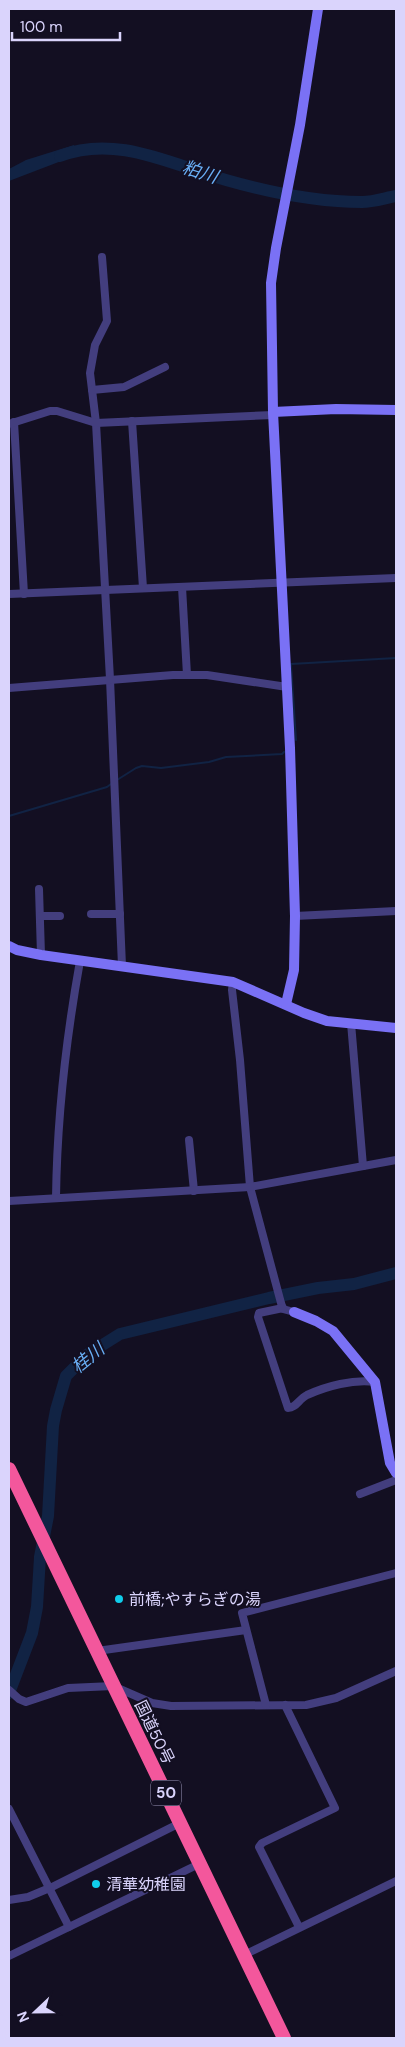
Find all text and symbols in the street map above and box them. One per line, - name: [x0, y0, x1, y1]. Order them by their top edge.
- scale bar: [12, 10, 120, 42]
- text: 100 m: [20, 17, 63, 37]
- water label: 粕川: [179, 155, 223, 190]
- water label: 桂川: [66, 1336, 111, 1379]
- place label: 前橋;やすらぎの湯: [129, 1589, 261, 1610]
- marker: 前橋;やすらぎの湯: [113, 1593, 125, 1605]
- street label: 国道50号: [130, 1697, 179, 1768]
- road number: 50: [151, 1780, 181, 1806]
- place label: 清華幼稚園: [106, 1874, 186, 1895]
- marker: 清華幼稚園: [90, 1878, 102, 1890]
- north arrow: [10, 1987, 60, 2037]
- text: N: [13, 2009, 33, 2025]

